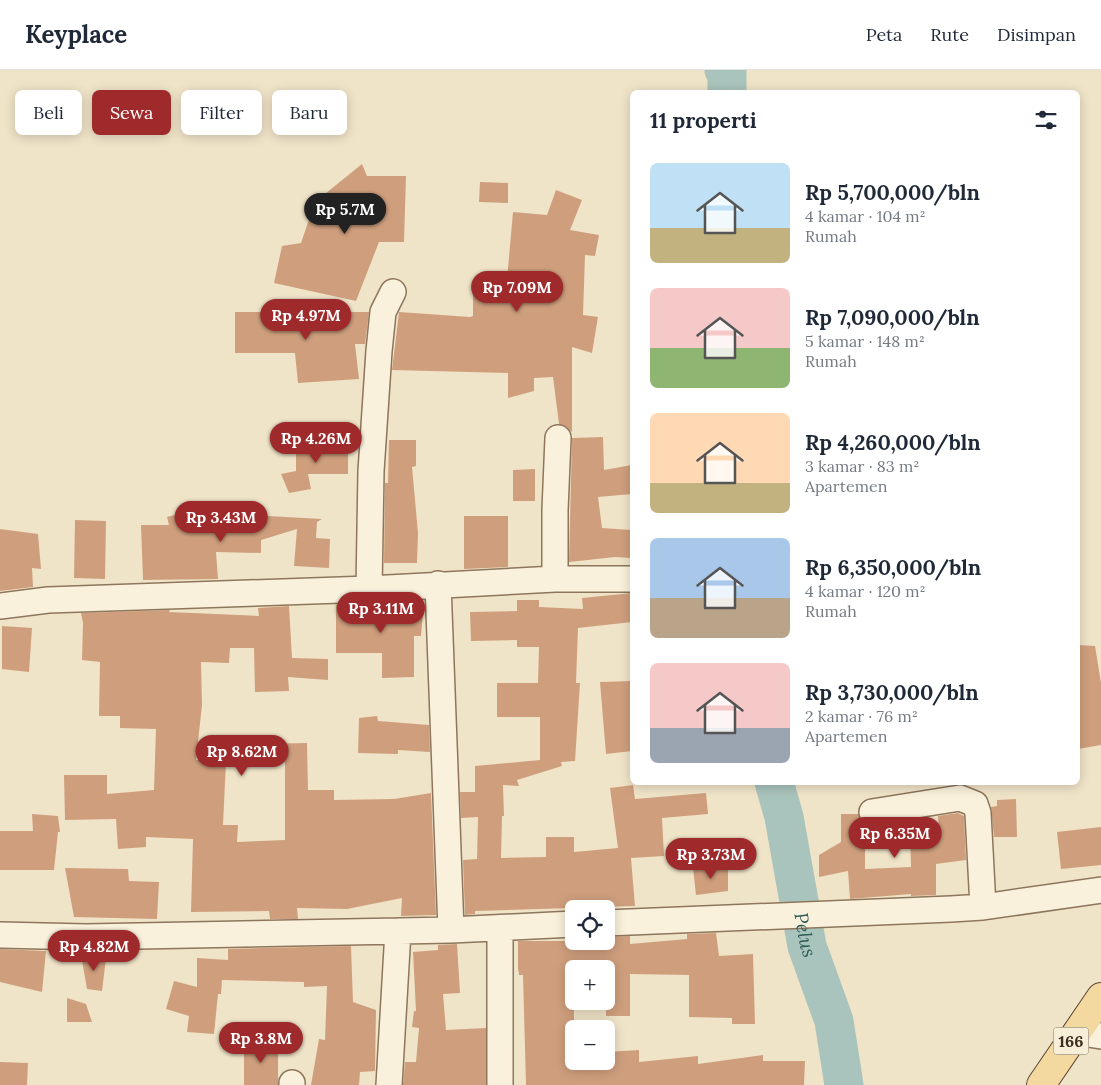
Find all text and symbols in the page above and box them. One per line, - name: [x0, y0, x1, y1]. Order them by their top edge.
- text: Keyplace: [25, 19, 127, 50]
- text: Peta: [866, 23, 902, 46]
- text: Rute: [930, 23, 969, 46]
- text: Disimpan: [997, 23, 1076, 46]
- chip: Beli: [15, 90, 82, 135]
- chip: Sewa: [92, 90, 171, 135]
- chip: Filter: [181, 90, 262, 135]
- chip: Baru: [272, 90, 347, 135]
- icon: filters: [1032, 106, 1060, 134]
- text: 11 properti: [650, 107, 757, 134]
- text: Rp 5,700,000/bln: [805, 179, 980, 206]
- icon: home: [690, 183, 750, 243]
- pin: Rp 5.7M: [299, 192, 391, 235]
- text: Rp 5.7M: [315, 199, 375, 219]
- text: 4 kamar · 104 m²: [805, 206, 926, 226]
- text: Rumah: [805, 226, 857, 246]
- pin: Rp 7.09M: [465, 270, 569, 313]
- text: Rp 7.09M: [482, 277, 552, 297]
- pin: Rp 4.97M: [254, 298, 358, 341]
- text: Rp 7,090,000/bln: [805, 304, 980, 331]
- text: Rp 4.97M: [271, 305, 341, 325]
- icon: home: [690, 308, 750, 368]
- text: 5 kamar · 148 m²: [805, 331, 925, 351]
- text: Rumah: [805, 351, 857, 371]
- pin: Rp 4.26M: [264, 422, 368, 464]
- text: Rp 4.26M: [281, 428, 351, 448]
- text: Rp 4,260,000/bln: [805, 429, 981, 456]
- icon: home: [690, 433, 750, 493]
- text: 3 kamar · 83 m²: [805, 456, 919, 476]
- text: Apartemen: [805, 476, 887, 496]
- pin: Rp 3.43M: [169, 500, 273, 543]
- text: Rp 3.43M: [186, 507, 256, 527]
- text: Rp 6,350,000/bln: [805, 554, 981, 581]
- icon: home: [690, 558, 750, 618]
- text: 4 kamar · 120 m²: [805, 581, 926, 601]
- pin: Rp 3.11M: [329, 592, 433, 634]
- text: Rp 3.11M: [348, 598, 414, 618]
- text: Rumah: [805, 601, 857, 621]
- text: Rp 3,730,000/bln: [805, 679, 979, 706]
- icon: home: [690, 683, 750, 743]
- text: 2 kamar · 76 m²: [805, 706, 918, 726]
- text: Apartemen: [805, 726, 887, 746]
- pin: Rp 8.62M: [190, 734, 294, 777]
- text: Rp 8.62M: [207, 741, 277, 761]
- pin: Rp 6.35M: [843, 816, 947, 859]
- text: Rp 6.35M: [860, 823, 930, 843]
- pin: Rp 3.73M: [659, 838, 763, 880]
- text: Rp 3.73M: [677, 844, 745, 864]
- map controls: [565, 900, 615, 1070]
- button: locate: [565, 900, 615, 950]
- water label: Pelus: [789, 910, 822, 960]
- pin: Rp 4.82M: [42, 930, 146, 972]
- text: Rp 4.82M: [59, 936, 129, 956]
- button: +: [565, 960, 615, 1010]
- button: −: [565, 1020, 615, 1070]
- pin: Rp 3.8M: [215, 1022, 307, 1064]
- text: Rp 3.8M: [230, 1028, 292, 1048]
- road number: 166: [1054, 1028, 1088, 1054]

